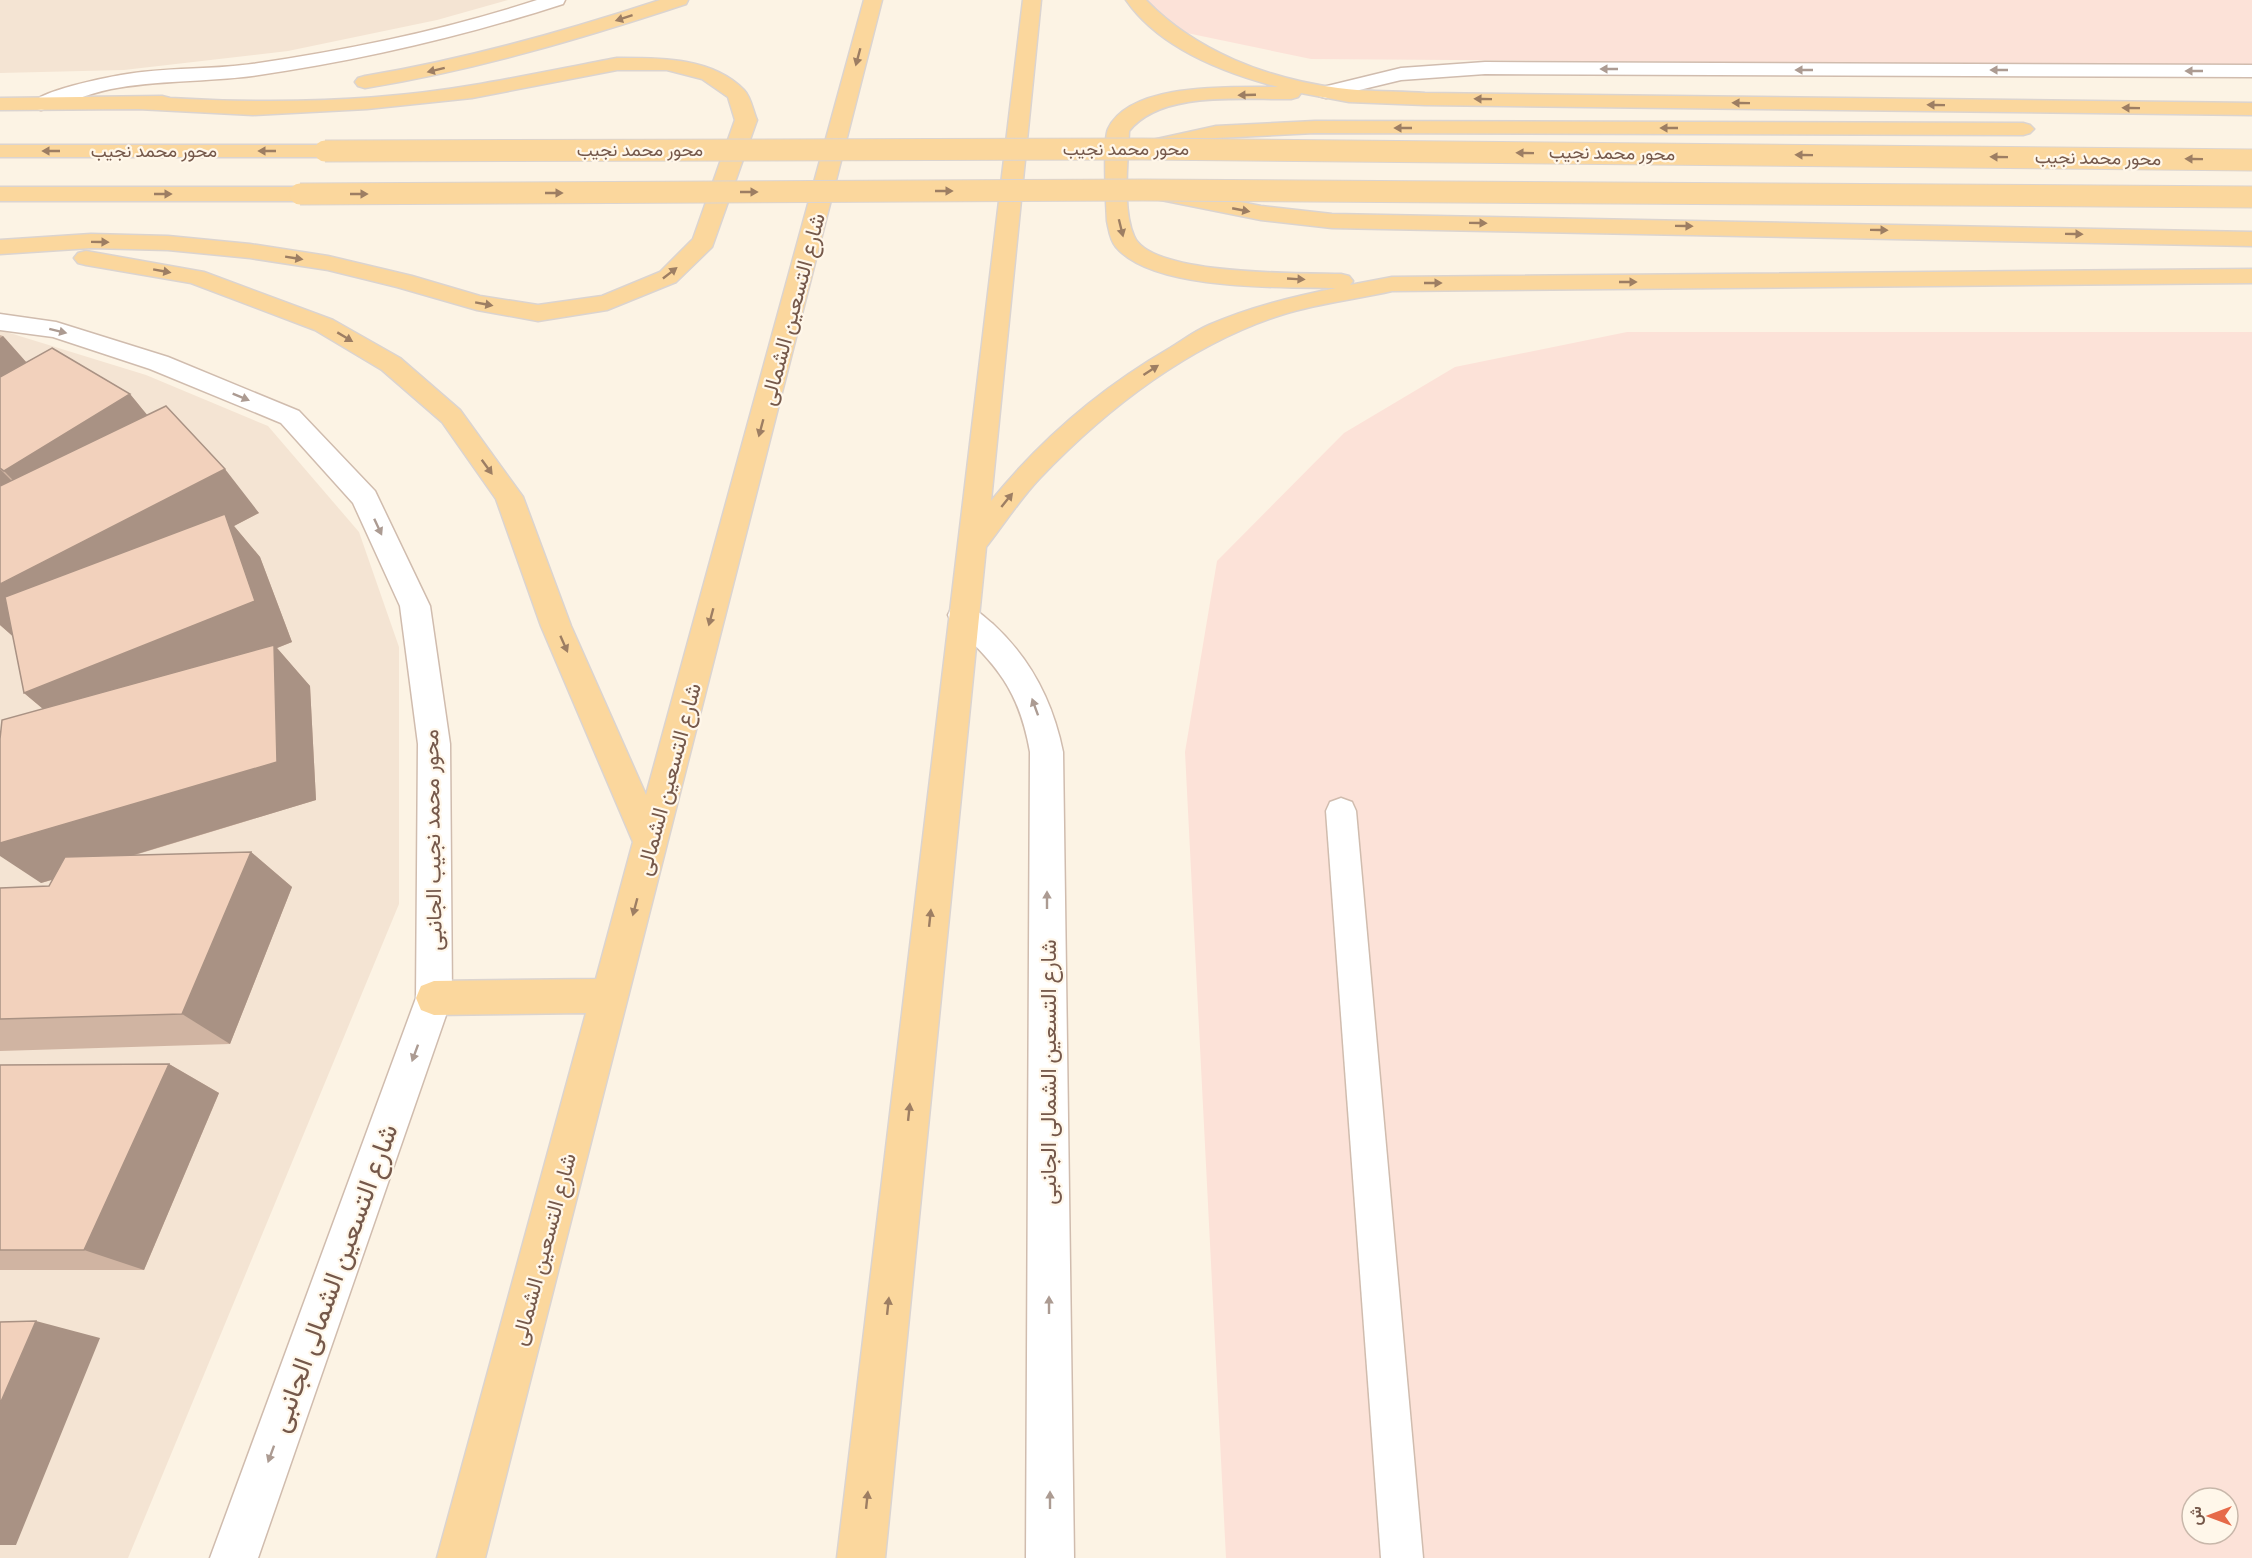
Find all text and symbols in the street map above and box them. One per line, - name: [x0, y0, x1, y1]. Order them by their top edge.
- one-way arrow: [615, 14, 633, 23]
- one-way arrow: [853, 48, 862, 66]
- one-way arrow: [1599, 64, 1618, 74]
- one-way arrow: [1794, 65, 1813, 74]
- one-way arrow: [1989, 65, 2008, 75]
- one-way arrow: [427, 66, 445, 76]
- one-way arrow: [2184, 66, 2203, 76]
- one-way arrow: [1237, 90, 1256, 99]
- one-way arrow: [1473, 95, 1492, 104]
- one-way arrow: [1731, 98, 1750, 108]
- one-way arrow: [1926, 100, 1945, 110]
- one-way arrow: [2121, 103, 2140, 113]
- one-way arrow: [1393, 123, 1412, 133]
- one-way arrow: [1659, 123, 1678, 133]
- street label: محور محمد نجيب: [1063, 138, 1189, 160]
- street label: محور محمد نجيب: [577, 139, 703, 161]
- street label: محور محمد نجيب: [91, 140, 217, 162]
- street label: محور محمد نجيب: [1549, 141, 1675, 165]
- one-way arrow: [41, 146, 60, 156]
- one-way arrow: [257, 146, 276, 156]
- street label: محور محمد نجيب: [2035, 146, 2161, 170]
- one-way arrow: [1515, 148, 1534, 157]
- one-way arrow: [1794, 150, 1813, 160]
- one-way arrow: [1989, 152, 2008, 162]
- one-way arrow: [2184, 154, 2203, 164]
- one-way arrow: [934, 186, 953, 196]
- one-way arrow: [739, 187, 758, 197]
- one-way arrow: [544, 188, 563, 198]
- one-way arrow: [154, 189, 173, 199]
- one-way arrow: [349, 189, 368, 199]
- one-way arrow: [1232, 206, 1251, 215]
- street label: شارع التسعين الشمالى: [754, 210, 832, 409]
- one-way arrow: [1468, 218, 1487, 228]
- one-way arrow: [1116, 219, 1126, 237]
- one-way arrow: [1674, 222, 1693, 231]
- one-way arrow: [1869, 226, 1888, 235]
- one-way arrow: [2064, 230, 2083, 239]
- one-way arrow: [91, 237, 110, 246]
- one-way arrow: [285, 253, 304, 262]
- one-way arrow: [153, 267, 172, 276]
- one-way arrow: [662, 267, 678, 280]
- one-way arrow: [1287, 275, 1306, 284]
- one-way arrow: [1619, 277, 1638, 286]
- one-way arrow: [1424, 278, 1443, 288]
- one-way arrow: [474, 300, 493, 309]
- one-way arrow: [48, 327, 67, 337]
- one-way arrow: [337, 332, 354, 342]
- one-way arrow: [1143, 365, 1160, 376]
- one-way arrow: [232, 393, 250, 402]
- one-way arrow: [755, 419, 765, 437]
- one-way arrow: [481, 458, 493, 474]
- one-way arrow: [1001, 492, 1014, 508]
- one-way arrow: [374, 518, 383, 535]
- one-way arrow: [706, 608, 715, 626]
- one-way arrow: [560, 636, 569, 653]
- street label: شارع التسعين الشمالى: [630, 680, 708, 879]
- one-way arrow: [1030, 697, 1040, 715]
- street label: محور محمد نجيب الجانبى: [417, 729, 448, 951]
- one-way arrow: [1042, 890, 1052, 909]
- one-way arrow: [629, 898, 639, 916]
- one-way arrow: [925, 909, 935, 928]
- street label: شارع التسعين الشمالى الجانبى: [1035, 939, 1063, 1205]
- one-way arrow: [409, 1044, 419, 1062]
- one-way arrow: [904, 1103, 914, 1122]
- street label: شارع التسعين الشمالى الجانبى: [263, 1120, 407, 1437]
- street label: شارع التسعين الشمالى: [505, 1150, 583, 1349]
- one-way arrow: [1044, 1295, 1054, 1314]
- one-way arrow: [883, 1296, 893, 1315]
- one-way arrow: [266, 1446, 276, 1464]
- north arrow: [2180, 1486, 2240, 1546]
- one-way arrow: [862, 1490, 872, 1509]
- one-way arrow: [1045, 1490, 1055, 1509]
- text: ش: [2186, 1506, 2206, 1526]

